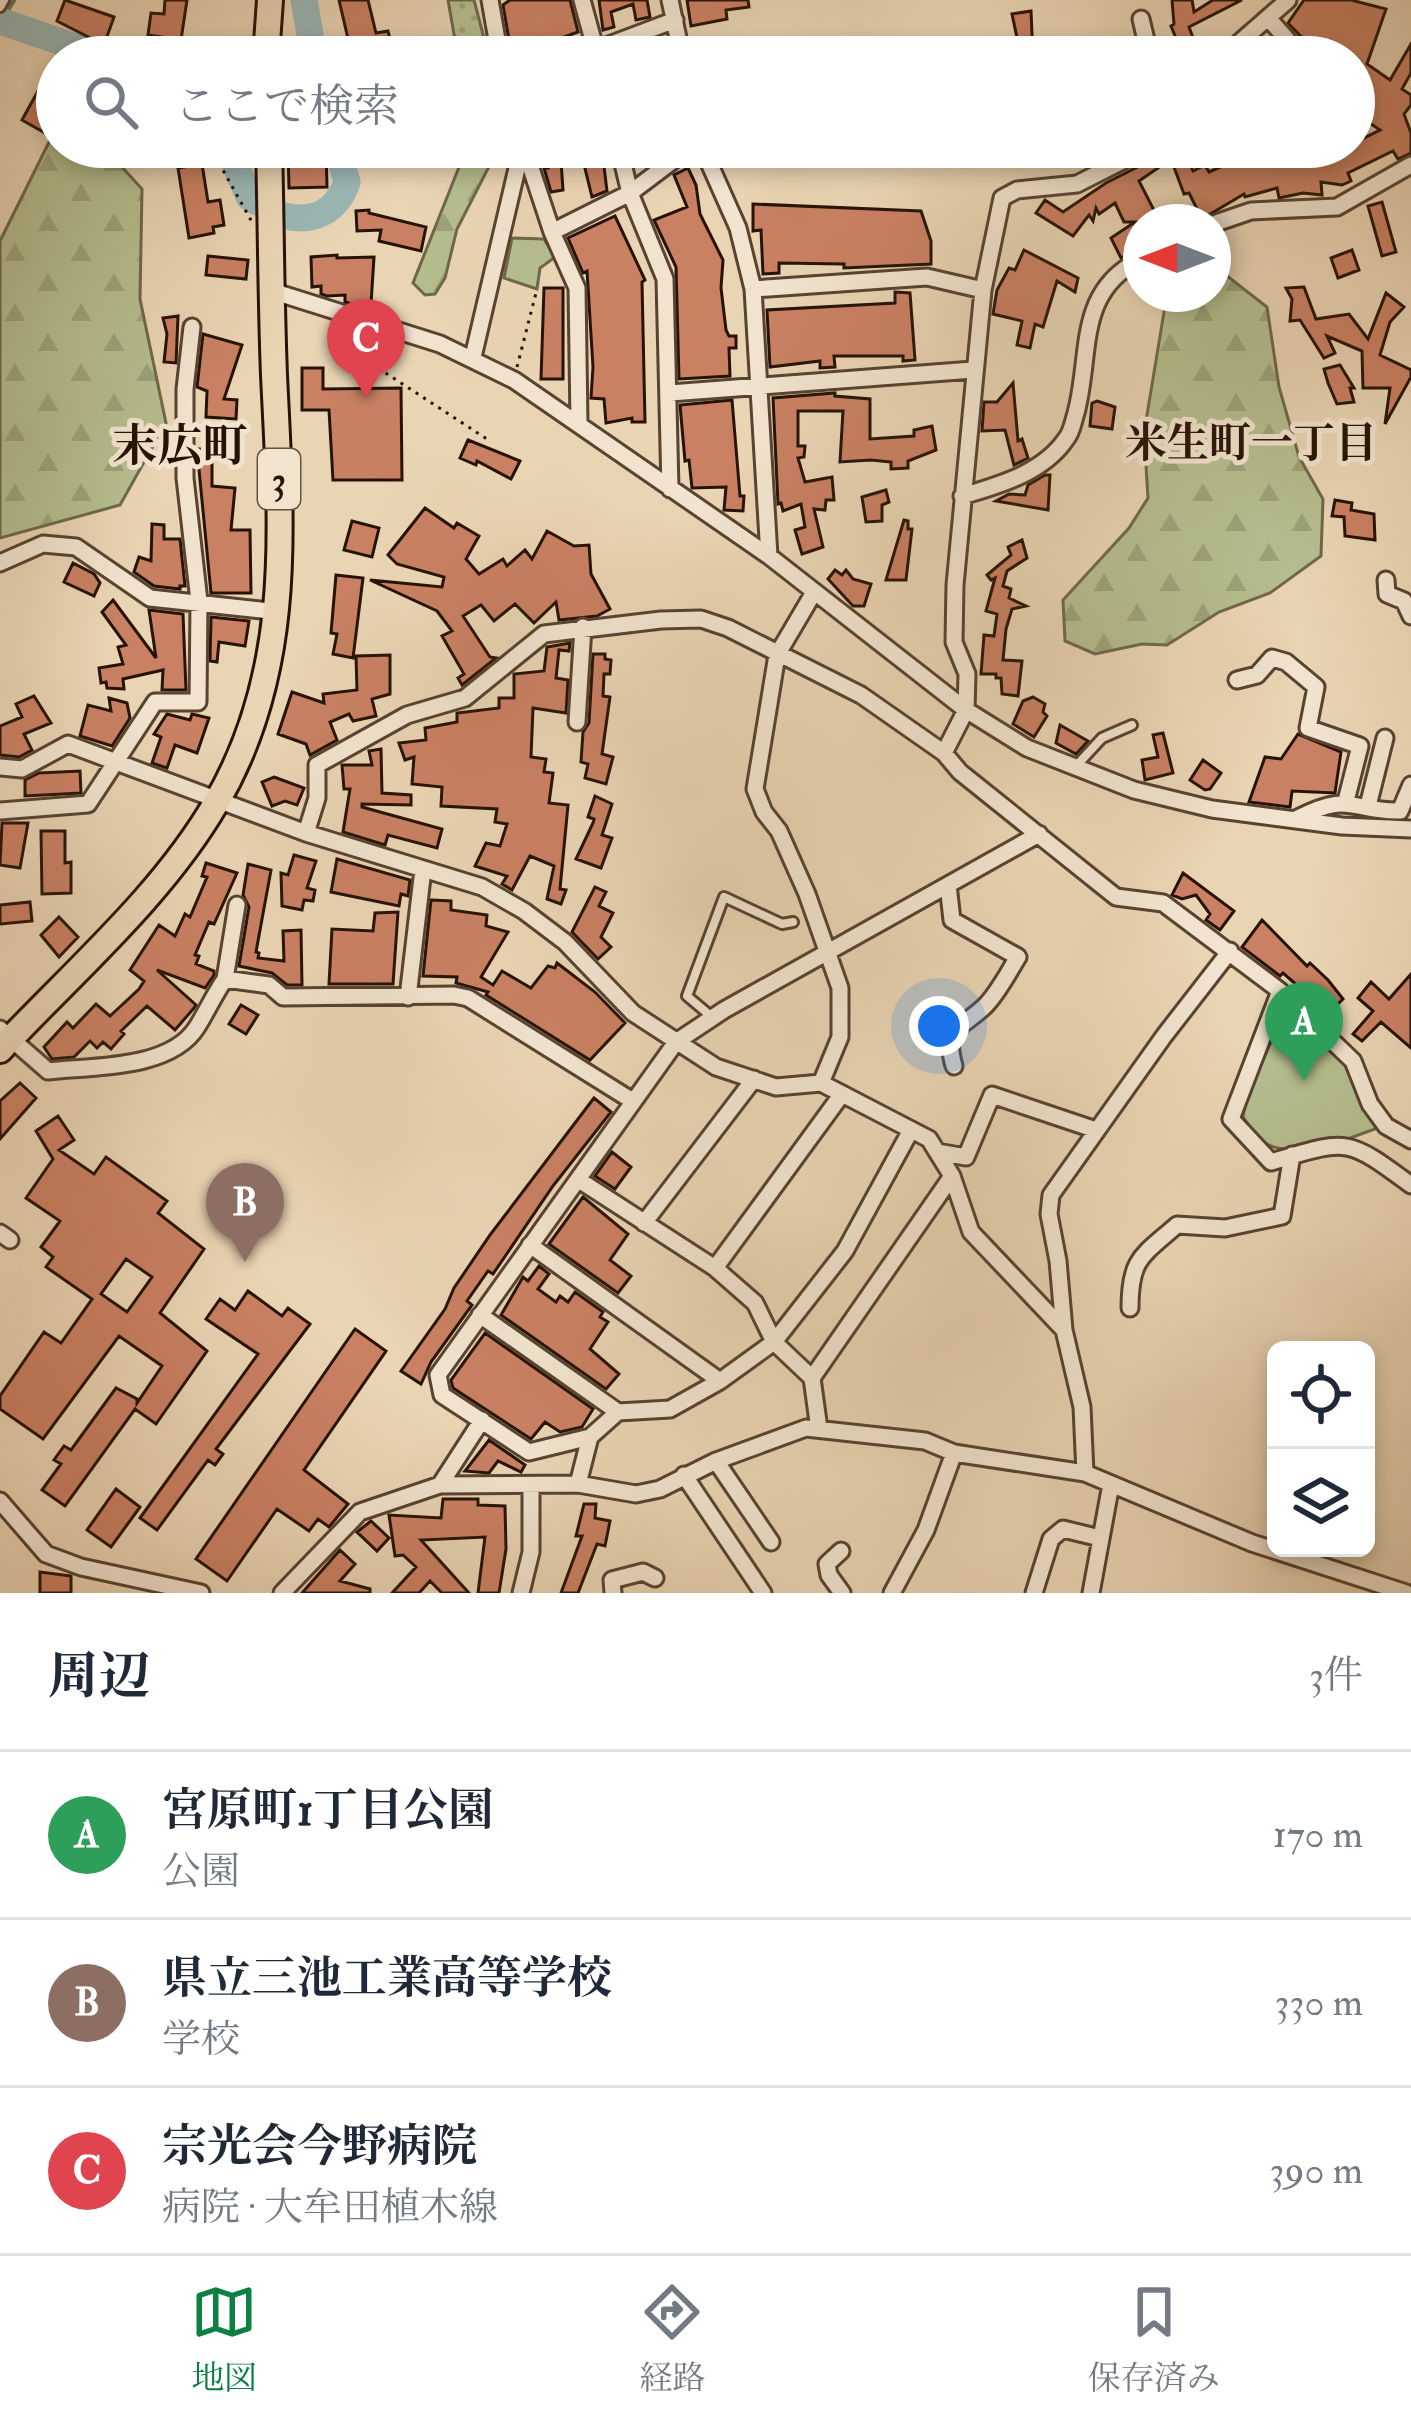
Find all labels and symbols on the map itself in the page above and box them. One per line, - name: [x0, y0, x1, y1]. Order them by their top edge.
- north arrow: [1123, 204, 1231, 312]
- pin: C: [327, 299, 405, 398]
- district label: 米生町一丁目: [1125, 418, 1377, 470]
- district label: 末広町: [112, 419, 248, 475]
- road number: 3: [258, 449, 300, 509]
- pin: A: [1265, 982, 1343, 1081]
- your location: [909, 996, 969, 1056]
- pin: B: [206, 1163, 284, 1262]

